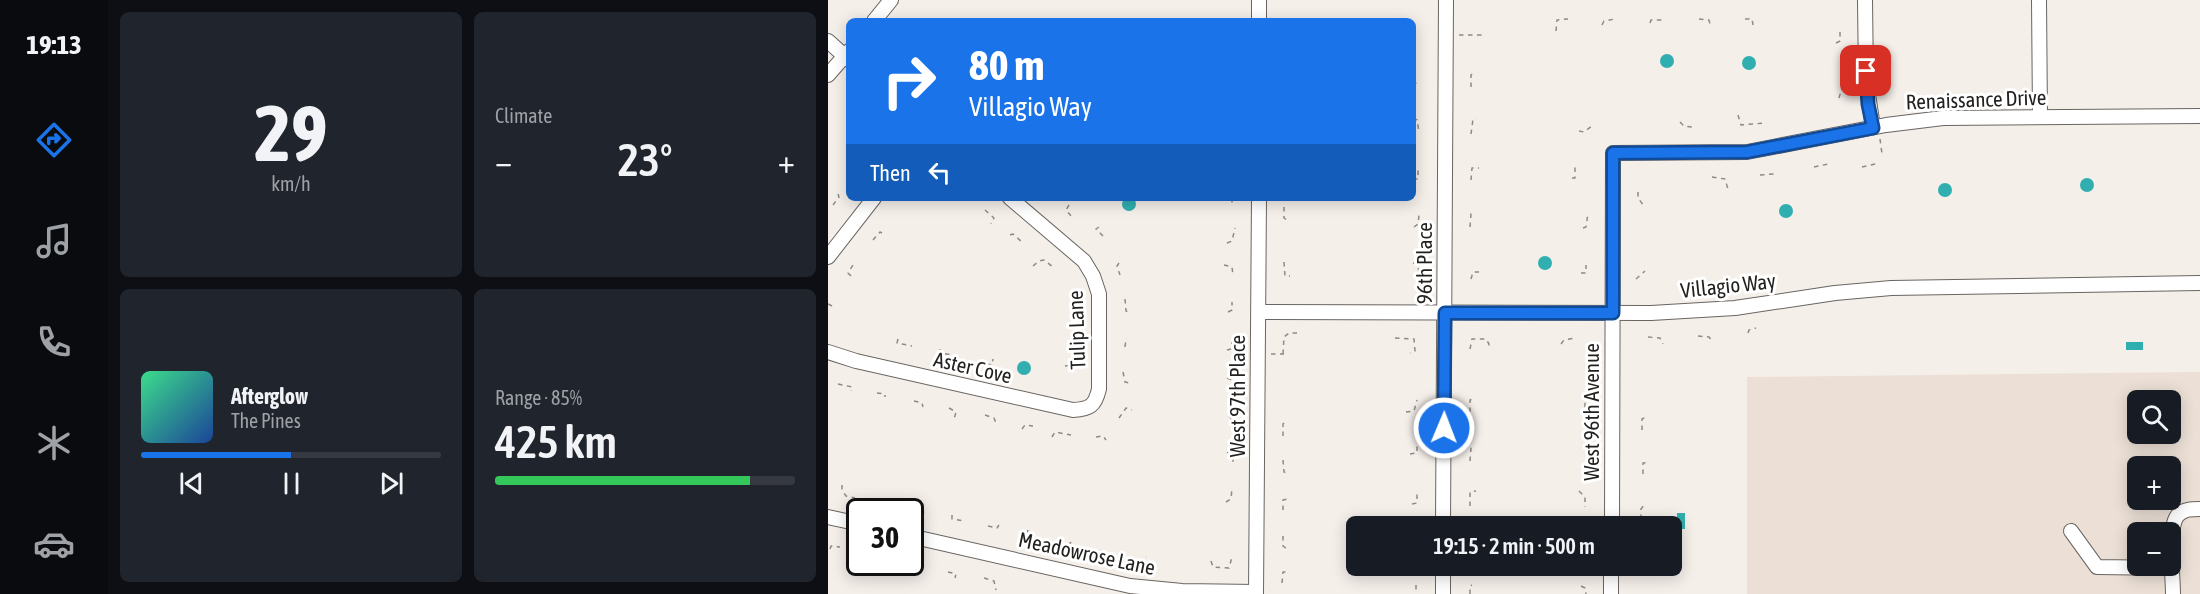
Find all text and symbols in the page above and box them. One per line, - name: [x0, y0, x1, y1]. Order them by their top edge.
- text: 19:13: [26, 29, 82, 60]
- text: 80 m: [969, 41, 1044, 89]
- icon: right: [870, 42, 948, 120]
- pin: [1840, 45, 1891, 96]
- icon: arrive: [1849, 54, 1882, 87]
- street label: Renaissance Drive: [1905, 85, 2047, 113]
- text: 29: [254, 88, 328, 178]
- text: Villagio Way: [969, 91, 1092, 122]
- text: Climate: [495, 104, 552, 127]
- icon: directions: [33, 119, 75, 161]
- text: 23°: [618, 134, 672, 186]
- text: −: [495, 142, 512, 180]
- text: +: [778, 142, 795, 180]
- icon: left: [923, 156, 956, 189]
- text: Then: [870, 160, 911, 186]
- text: km/h: [271, 172, 311, 195]
- icon: music: [33, 220, 75, 262]
- street label: 96th Place: [1412, 222, 1436, 304]
- street label: Villagio Way: [1679, 268, 1777, 302]
- street label: Tulip Lane: [1063, 290, 1089, 370]
- icon: phone: [33, 321, 75, 363]
- street label: West 97th Place: [1225, 335, 1249, 457]
- street label: West 96th Avenue: [1579, 343, 1603, 481]
- street label: Aster Cove: [932, 346, 1014, 388]
- text: Afterglow: [231, 383, 308, 409]
- text: Range · 85%: [495, 386, 582, 409]
- map controls: [2127, 390, 2181, 576]
- button: search: [2127, 390, 2181, 444]
- position arrow: [1412, 396, 1476, 460]
- text: The Pines: [231, 409, 301, 432]
- text: 425 km: [495, 416, 617, 468]
- icon: climate: [33, 422, 75, 464]
- button: +: [2127, 456, 2181, 510]
- icon: previous: [175, 467, 208, 500]
- icon: pause: [275, 467, 308, 500]
- icon: next: [375, 467, 408, 500]
- speed limit sign: 30: [846, 498, 924, 576]
- button: −: [2127, 522, 2181, 576]
- icon: car: [33, 523, 75, 565]
- street label: Meadowrose Lane: [1017, 527, 1157, 579]
- text: 19:15 · 2 min · 500 m: [1433, 533, 1595, 559]

